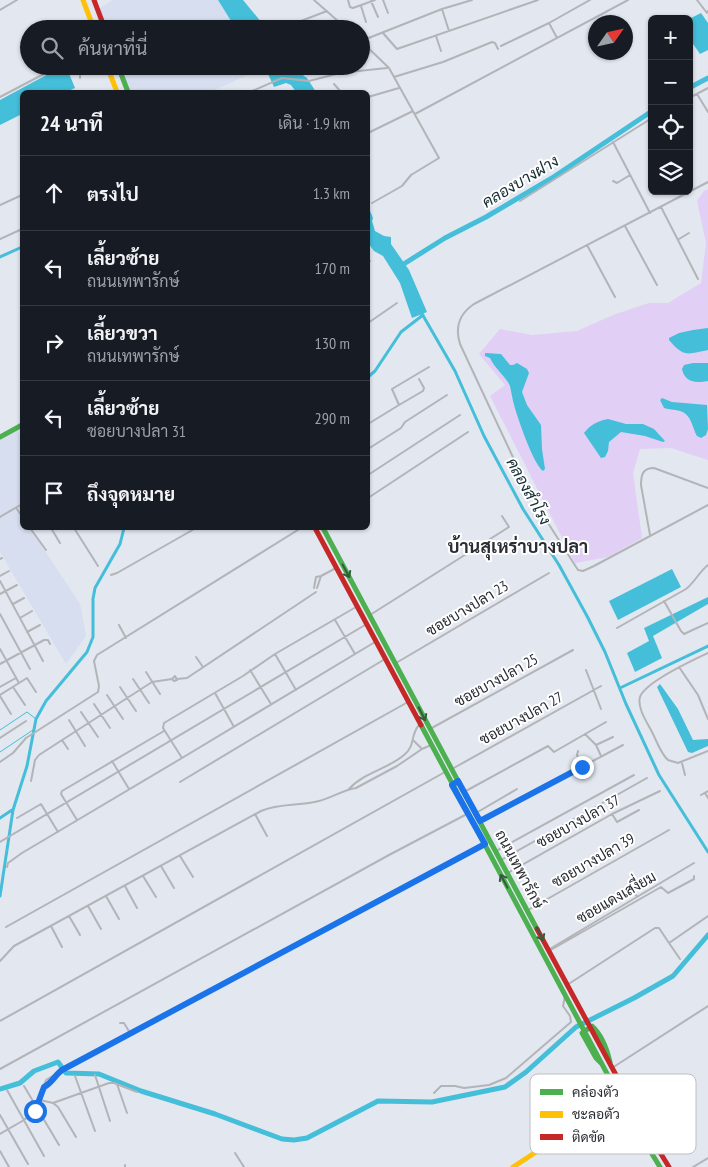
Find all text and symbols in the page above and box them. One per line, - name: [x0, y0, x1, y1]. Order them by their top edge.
- north arrow: [588, 15, 633, 60]
- map controls: [648, 15, 693, 195]
- button: +: [648, 15, 693, 60]
- search box: [20, 20, 370, 75]
- icon: search: [38, 34, 66, 62]
- text: ค้นหาที่นี่: [78, 36, 147, 60]
- button: −: [648, 60, 693, 105]
- button: locate: [648, 105, 693, 150]
- text: 24 นาที: [40, 110, 103, 137]
- text: เดิน · 1.9 km: [278, 113, 350, 133]
- water label: คลองบางฝาง: [478, 150, 562, 212]
- button: layers: [648, 150, 693, 195]
- icon: ahead: [40, 179, 68, 207]
- text: ตรงไป: [87, 182, 139, 206]
- text: 1.3 km: [313, 183, 350, 203]
- text: เลี้ยวซ้าย: [87, 246, 159, 270]
- icon: left: [40, 254, 68, 282]
- text: 170 m: [315, 258, 350, 278]
- text: ถนนเทพารักษ์: [87, 271, 179, 291]
- text: เลี้ยวขวา: [87, 321, 158, 345]
- icon: right: [40, 329, 68, 357]
- text: 130 m: [315, 333, 350, 353]
- text: ถนนเทพารักษ์: [87, 346, 179, 366]
- text: เลี้ยวซ้าย: [87, 396, 159, 420]
- icon: left: [40, 404, 68, 432]
- text: 290 m: [315, 408, 350, 428]
- text: ซอยบางปลา 31: [87, 421, 186, 441]
- water label: คลองสำโรง: [502, 453, 556, 528]
- icon: arrive: [40, 479, 68, 507]
- text: ถึงจุดหมาย: [87, 482, 175, 506]
- district label: บ้านสุเหร่าบางปลา: [448, 535, 588, 561]
- one-way arrow: [341, 563, 351, 578]
- street label: ซอยบางปลา 23: [422, 576, 512, 640]
- street label: ซอยบางปลา 25: [451, 649, 541, 711]
- street label: ซอยบางปลา 27: [476, 687, 566, 749]
- one-way arrow: [418, 706, 427, 721]
- route end: [571, 756, 594, 779]
- street label: ซอยบางปลา 37: [533, 790, 623, 852]
- street label: ถนนเทพารักษ์: [491, 826, 549, 912]
- street label: ซอยบางปลา 39: [548, 829, 638, 891]
- street label: ซอยแดงเสงี่ยม: [570, 862, 659, 927]
- one-way arrow: [499, 873, 509, 888]
- one-way arrow: [535, 927, 545, 942]
- legend: [530, 1074, 696, 1154]
- text: คล่องตัว: [572, 1083, 619, 1101]
- route start: [24, 1100, 47, 1123]
- text: ชะลอตัว: [572, 1105, 620, 1123]
- text: ติดขัด: [572, 1128, 605, 1146]

